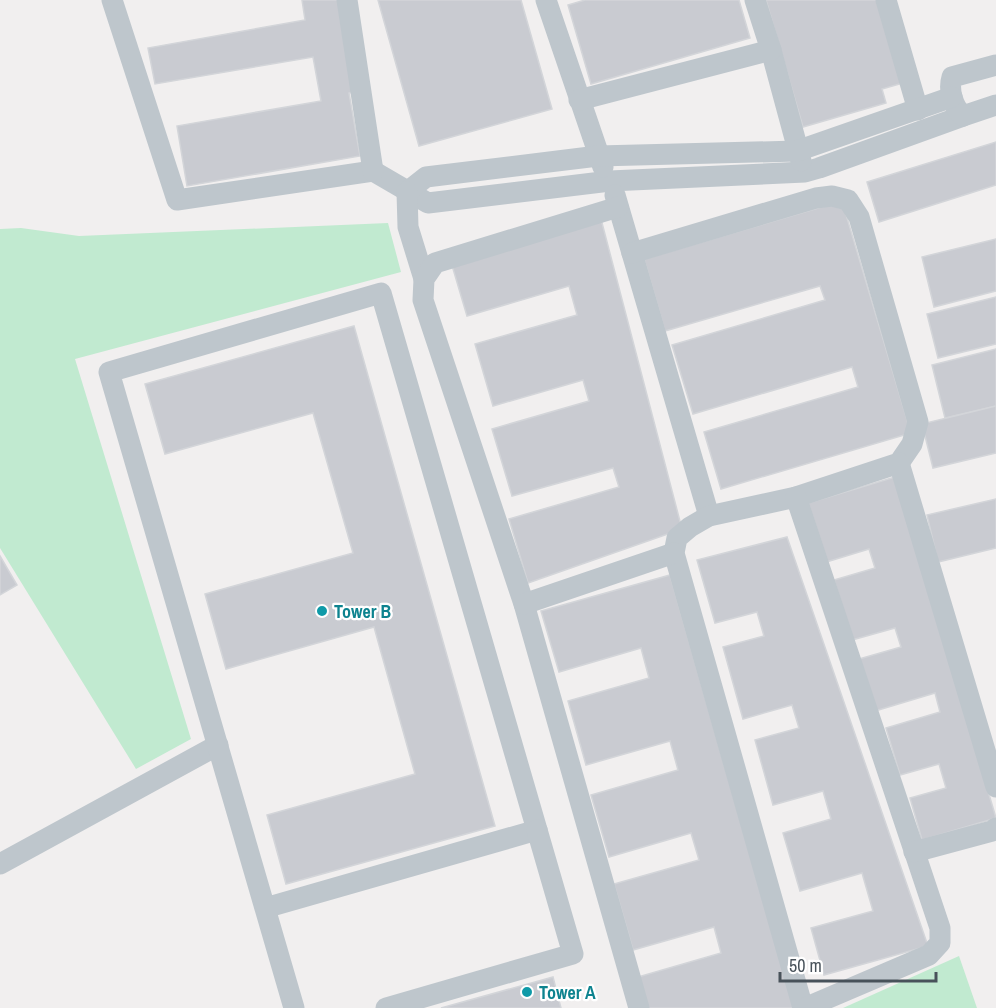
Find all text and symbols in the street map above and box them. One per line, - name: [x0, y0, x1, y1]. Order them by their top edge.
- place label: Tower B: [334, 599, 391, 624]
- marker: Tower B: [315, 604, 329, 618]
- scale bar: [780, 945, 936, 983]
- text: 50 m: [789, 953, 822, 978]
- place label: Tower A: [539, 980, 596, 1005]
- marker: Tower A: [520, 985, 534, 999]

